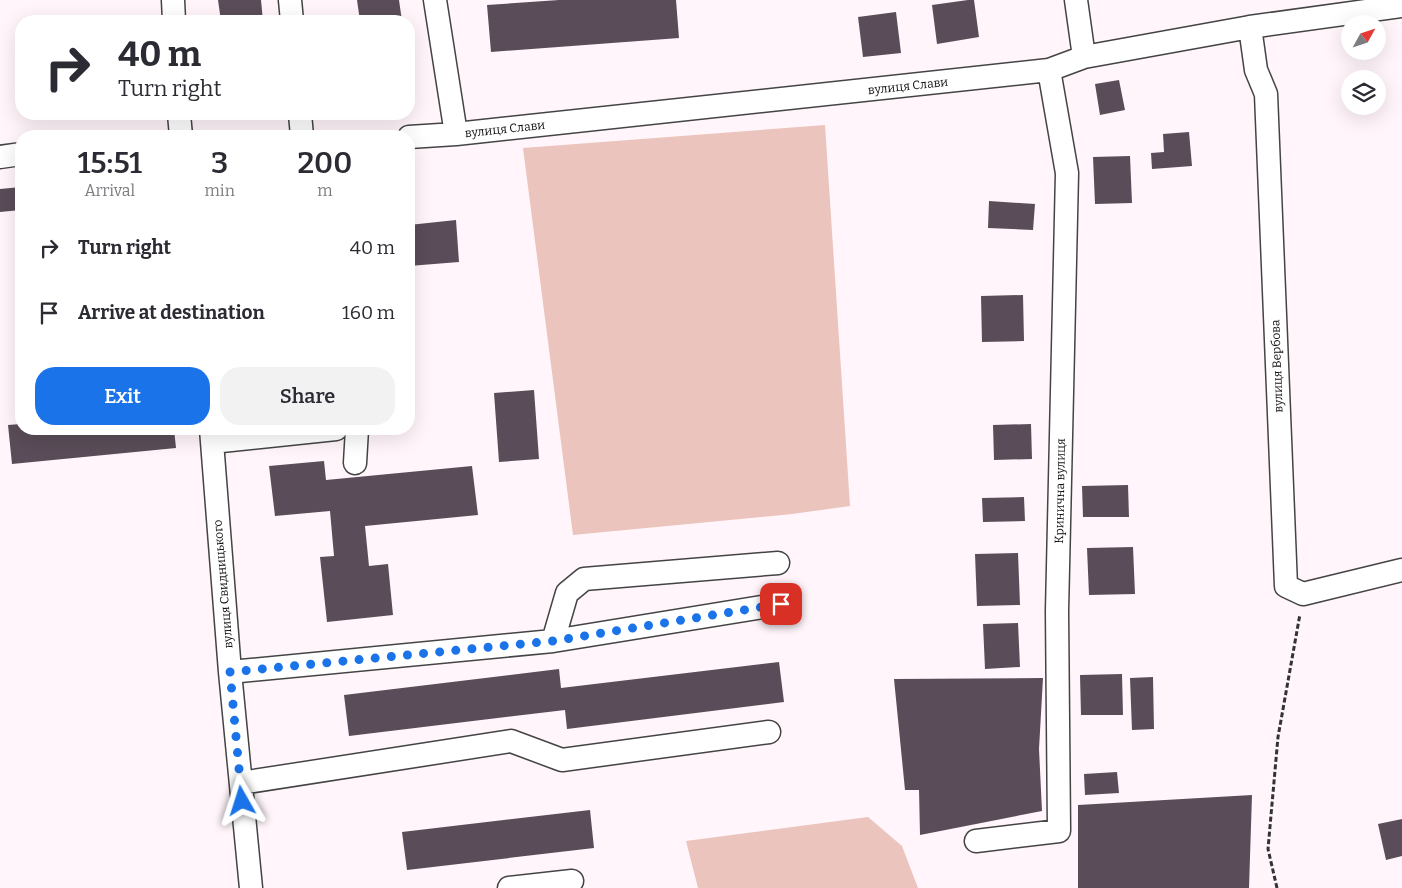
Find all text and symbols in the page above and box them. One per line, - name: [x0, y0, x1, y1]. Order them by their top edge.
- north arrow: [1341, 15, 1386, 60]
- map controls: [1341, 15, 1386, 115]
- text: 40 m: [118, 33, 201, 75]
- icon: right: [35, 35, 100, 100]
- button: layers: [1341, 70, 1386, 115]
- text: Turn right: [118, 75, 221, 102]
- street label: вулиця Слави: [867, 75, 949, 97]
- street label: вулиця Слави: [464, 118, 546, 140]
- text: 15:51: [78, 145, 142, 181]
- text: 3: [211, 145, 228, 181]
- text: 200: [297, 145, 352, 181]
- text: Arrival: [84, 181, 135, 200]
- text: min: [205, 181, 235, 200]
- text: m: [317, 181, 333, 200]
- icon: right: [35, 234, 63, 262]
- text: Turn right: [78, 236, 171, 259]
- text: 40 m: [350, 236, 395, 259]
- icon: arrive: [35, 299, 63, 327]
- text: Arrive at destination: [78, 301, 265, 324]
- text: 160 m: [342, 301, 395, 324]
- street label: вулиця Вербова: [1268, 319, 1286, 413]
- button: Exit: [35, 367, 210, 425]
- button: Share: [220, 367, 395, 425]
- street label: Кринична вулиця: [1052, 438, 1068, 544]
- street label: вулиця Свидницького: [210, 519, 236, 649]
- pin: [760, 583, 802, 625]
- icon: arrive: [767, 590, 795, 618]
- position arrow: [215, 774, 267, 826]

